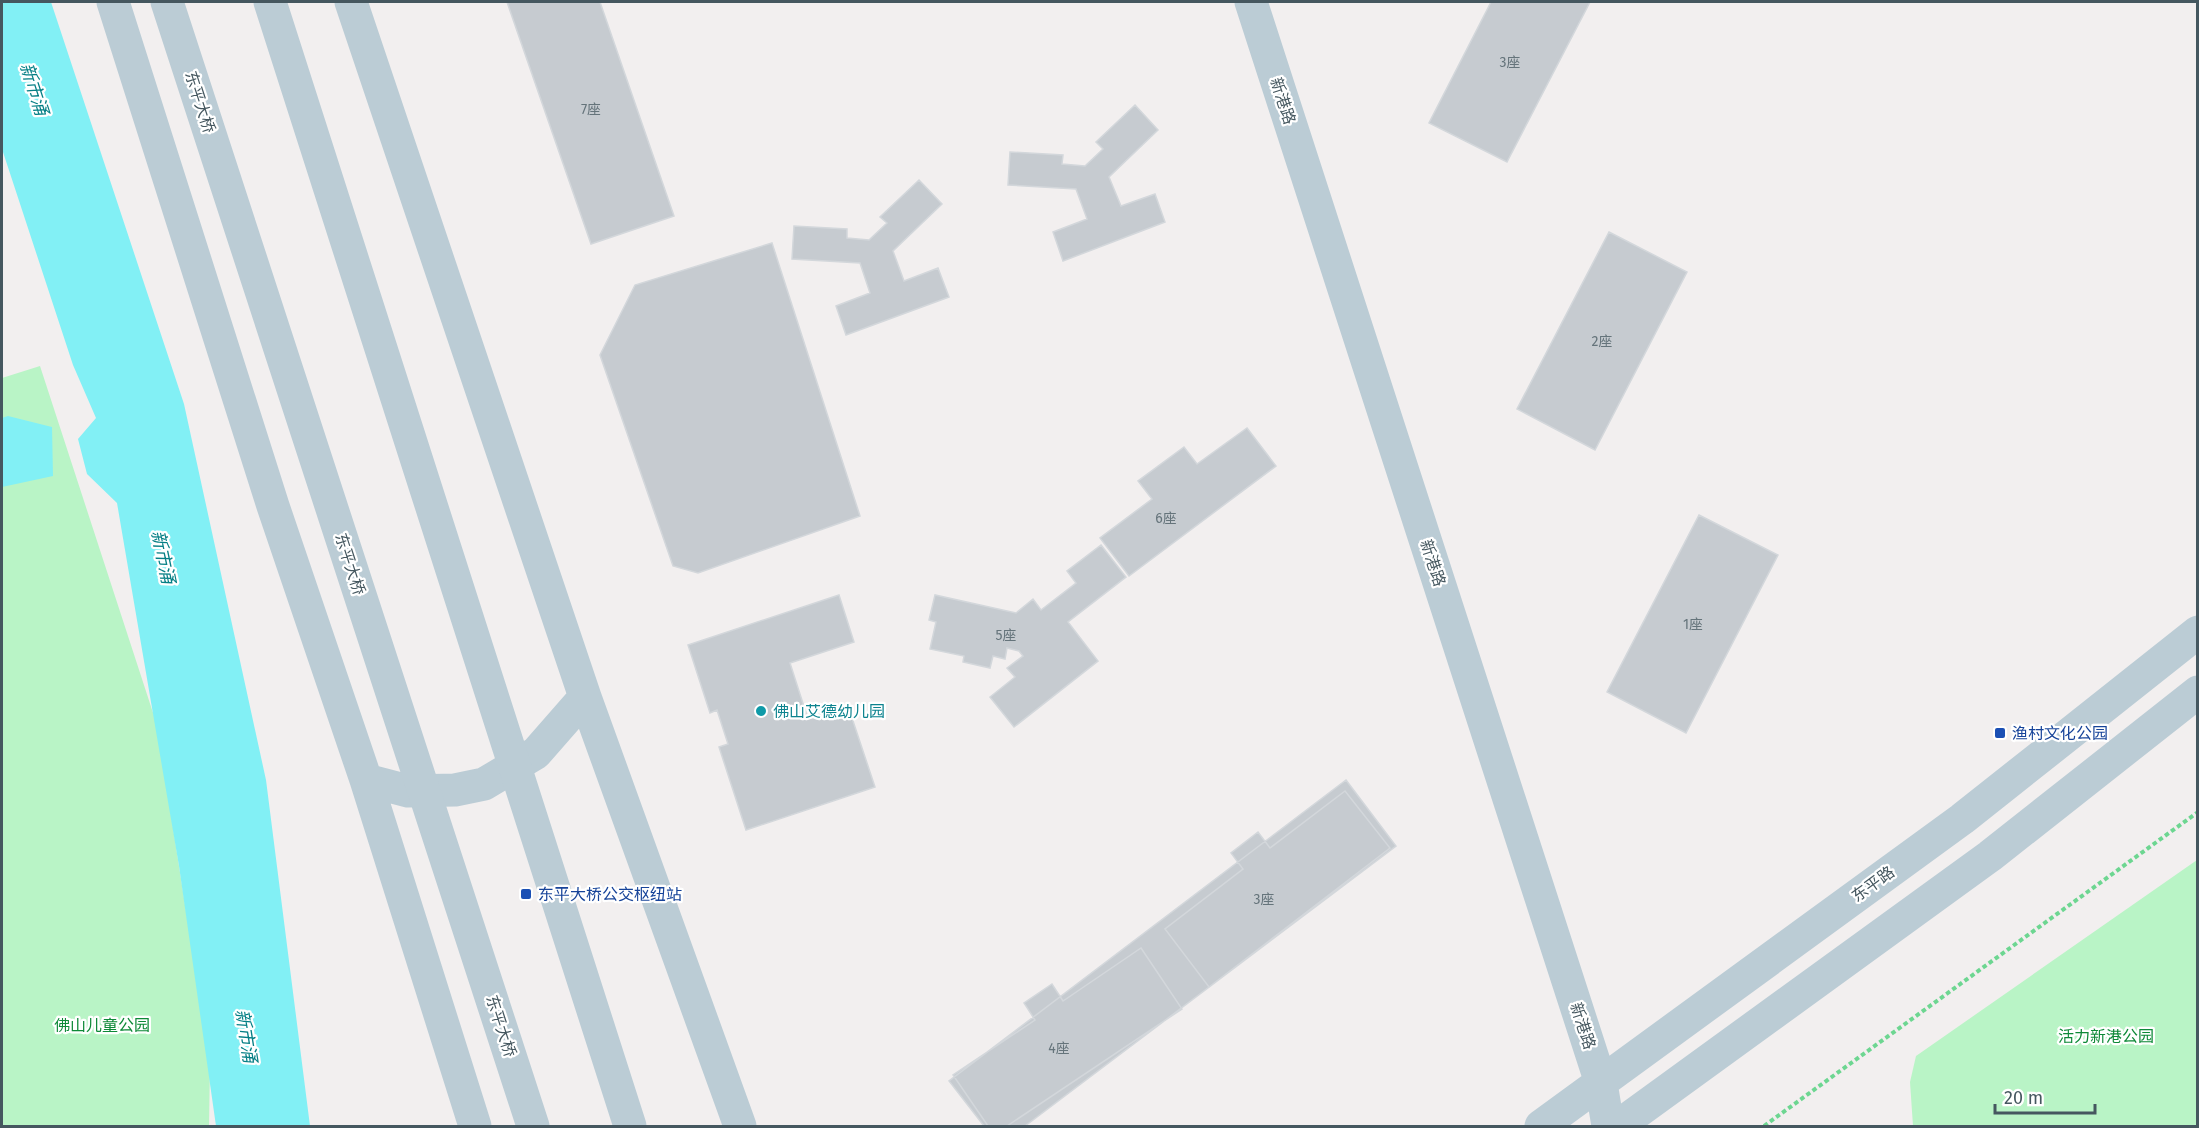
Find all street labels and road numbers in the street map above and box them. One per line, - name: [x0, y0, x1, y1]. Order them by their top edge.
- street label: 东平大桥: [181, 69, 219, 135]
- street label: 新港路: [1267, 75, 1299, 127]
- street label: 东平大桥: [331, 531, 369, 597]
- street label: 新港路: [1417, 537, 1449, 589]
- street label: 东平路: [1848, 862, 1898, 906]
- street label: 东平大桥: [482, 993, 520, 1059]
- street label: 新港路: [1567, 1000, 1599, 1052]

